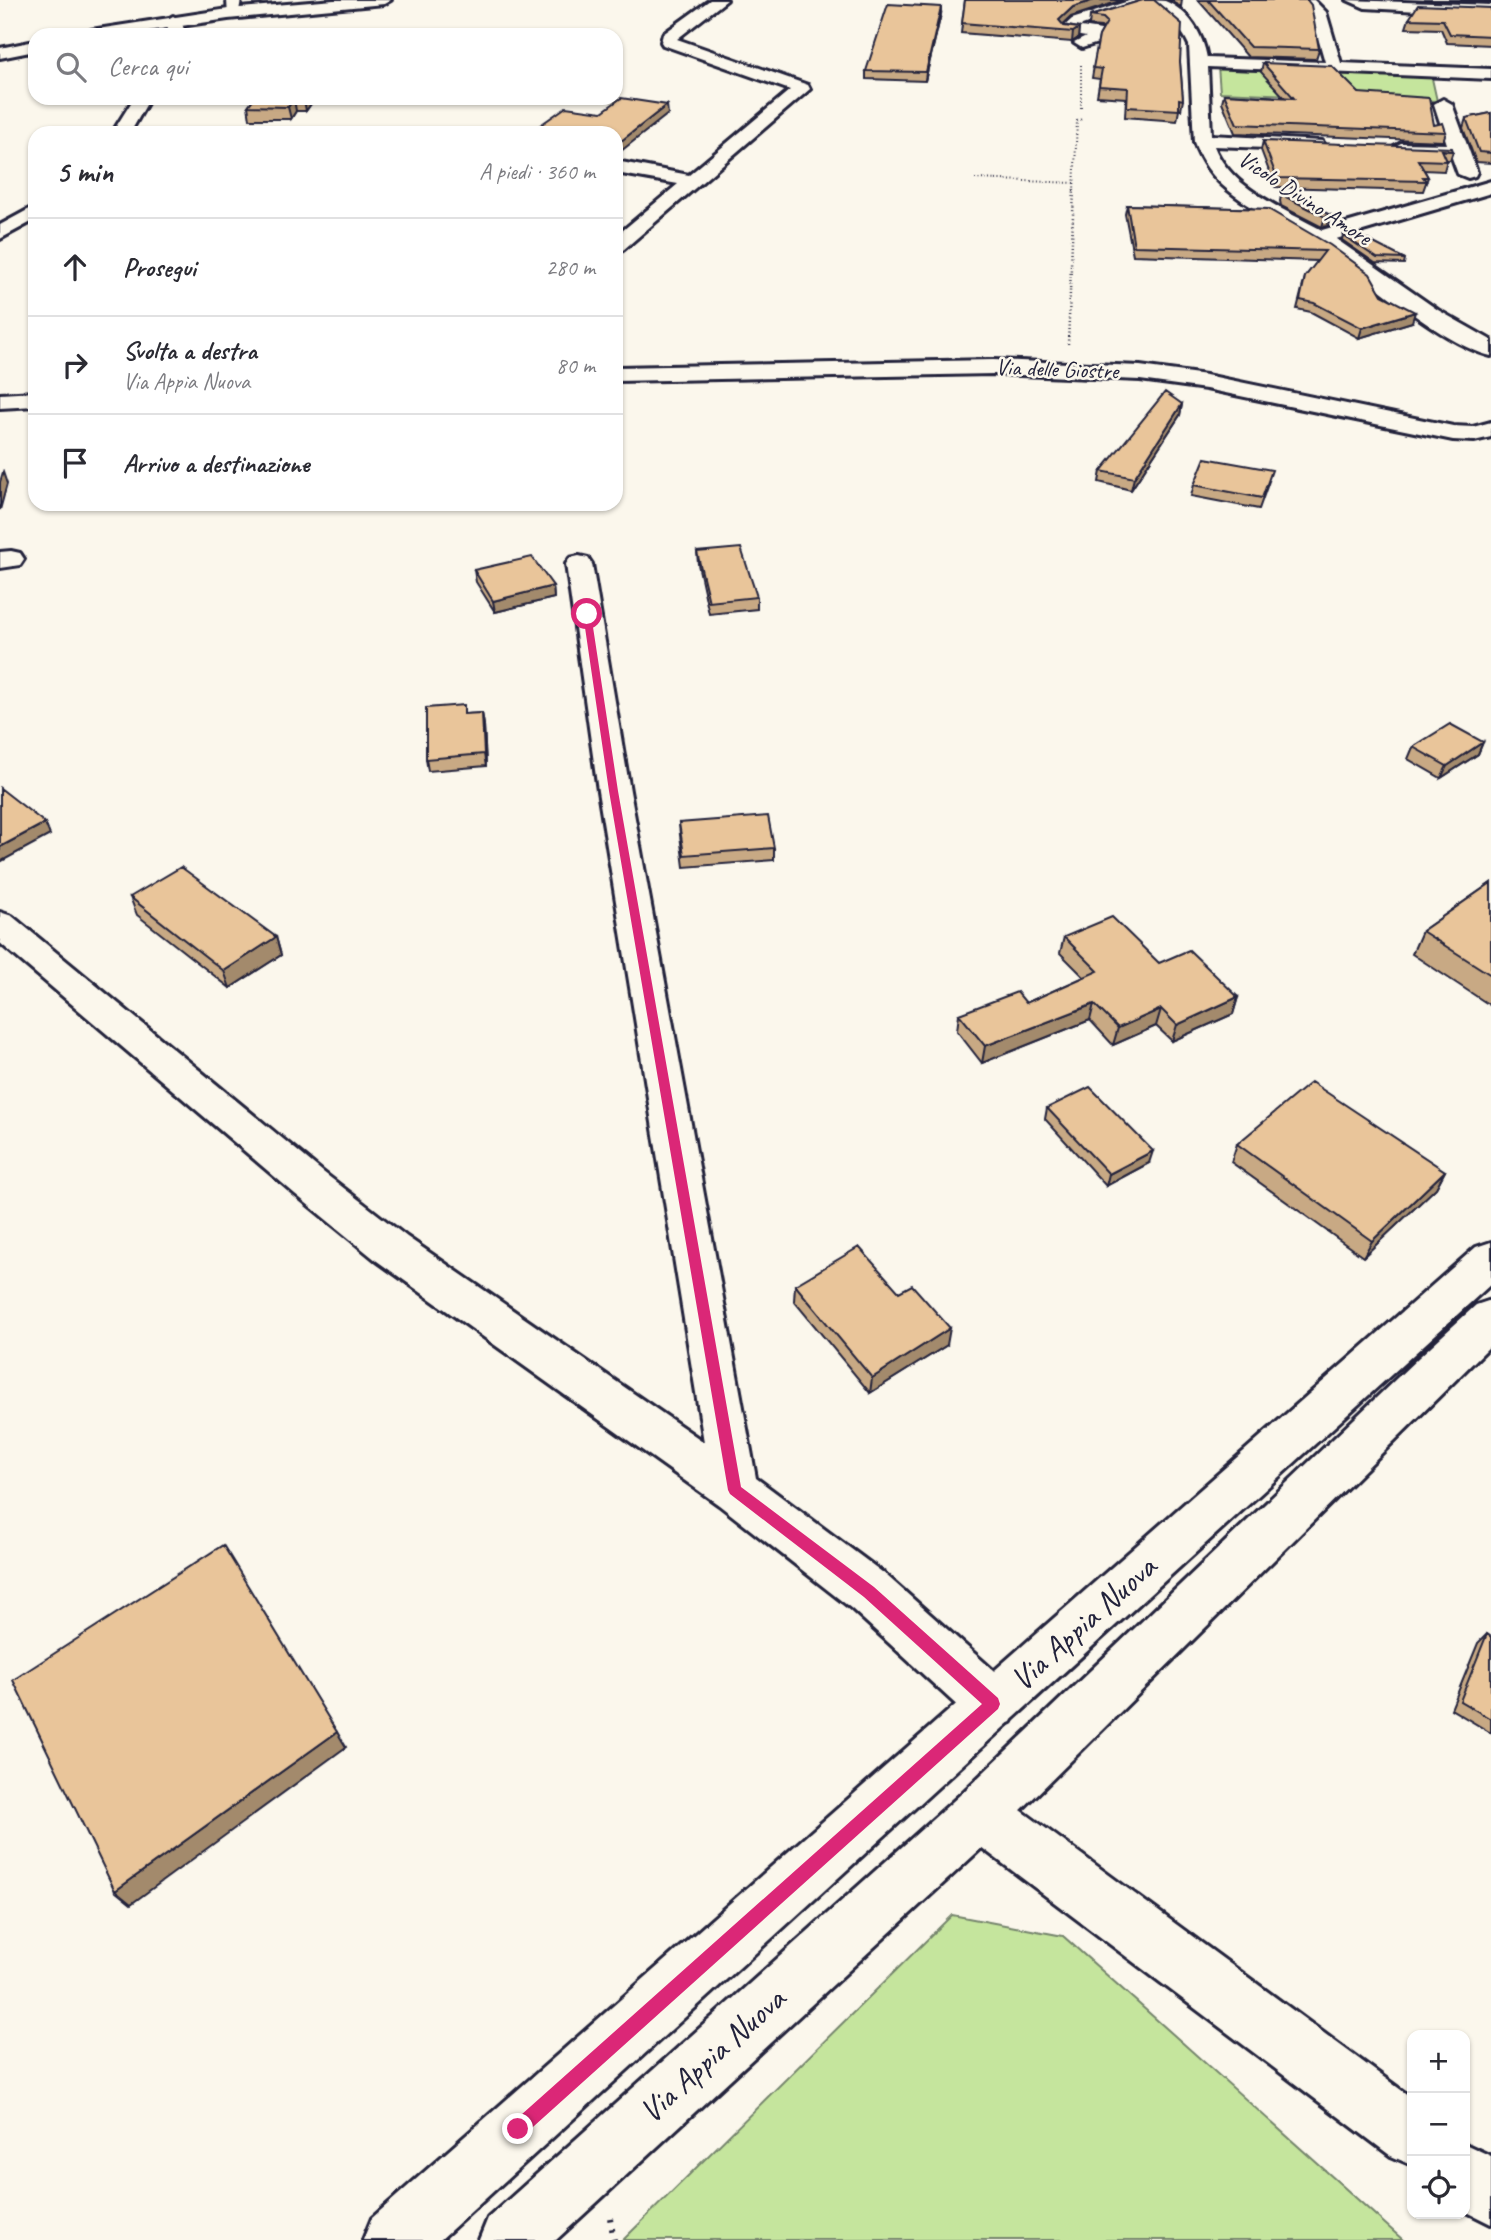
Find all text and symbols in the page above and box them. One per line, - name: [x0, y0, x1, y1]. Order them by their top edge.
- search box: [28, 28, 623, 105]
- icon: search: [52, 48, 90, 86]
- text: Cerca qui: [108, 50, 188, 83]
- street label: Vicolo Divino Amore: [1233, 144, 1378, 253]
- text: 5 min: [56, 153, 113, 191]
- text: A piedi · 360 m: [479, 157, 595, 186]
- icon: ahead: [56, 248, 94, 286]
- text: Prosegui: [123, 251, 196, 284]
- text: 280 m: [546, 253, 595, 282]
- text: Svolta a destra: [123, 334, 257, 367]
- icon: right: [56, 346, 94, 384]
- text: 80 m: [556, 351, 595, 380]
- street label: Via delle Giostre: [995, 352, 1120, 386]
- text: Via Appia Nuova: [123, 367, 250, 396]
- icon: arrive: [56, 444, 94, 482]
- text: Arrivo a destinazione: [123, 447, 309, 480]
- route start: [571, 598, 602, 629]
- street label: Via Appia Nuova: [1001, 1545, 1167, 1700]
- street label: Via Appia Nuova: [630, 1977, 796, 2132]
- map controls: [1407, 2030, 1470, 2219]
- button: +: [1407, 2030, 1470, 2093]
- button: −: [1407, 2093, 1470, 2156]
- route end: [502, 2113, 533, 2144]
- button: locate: [1407, 2156, 1470, 2219]

